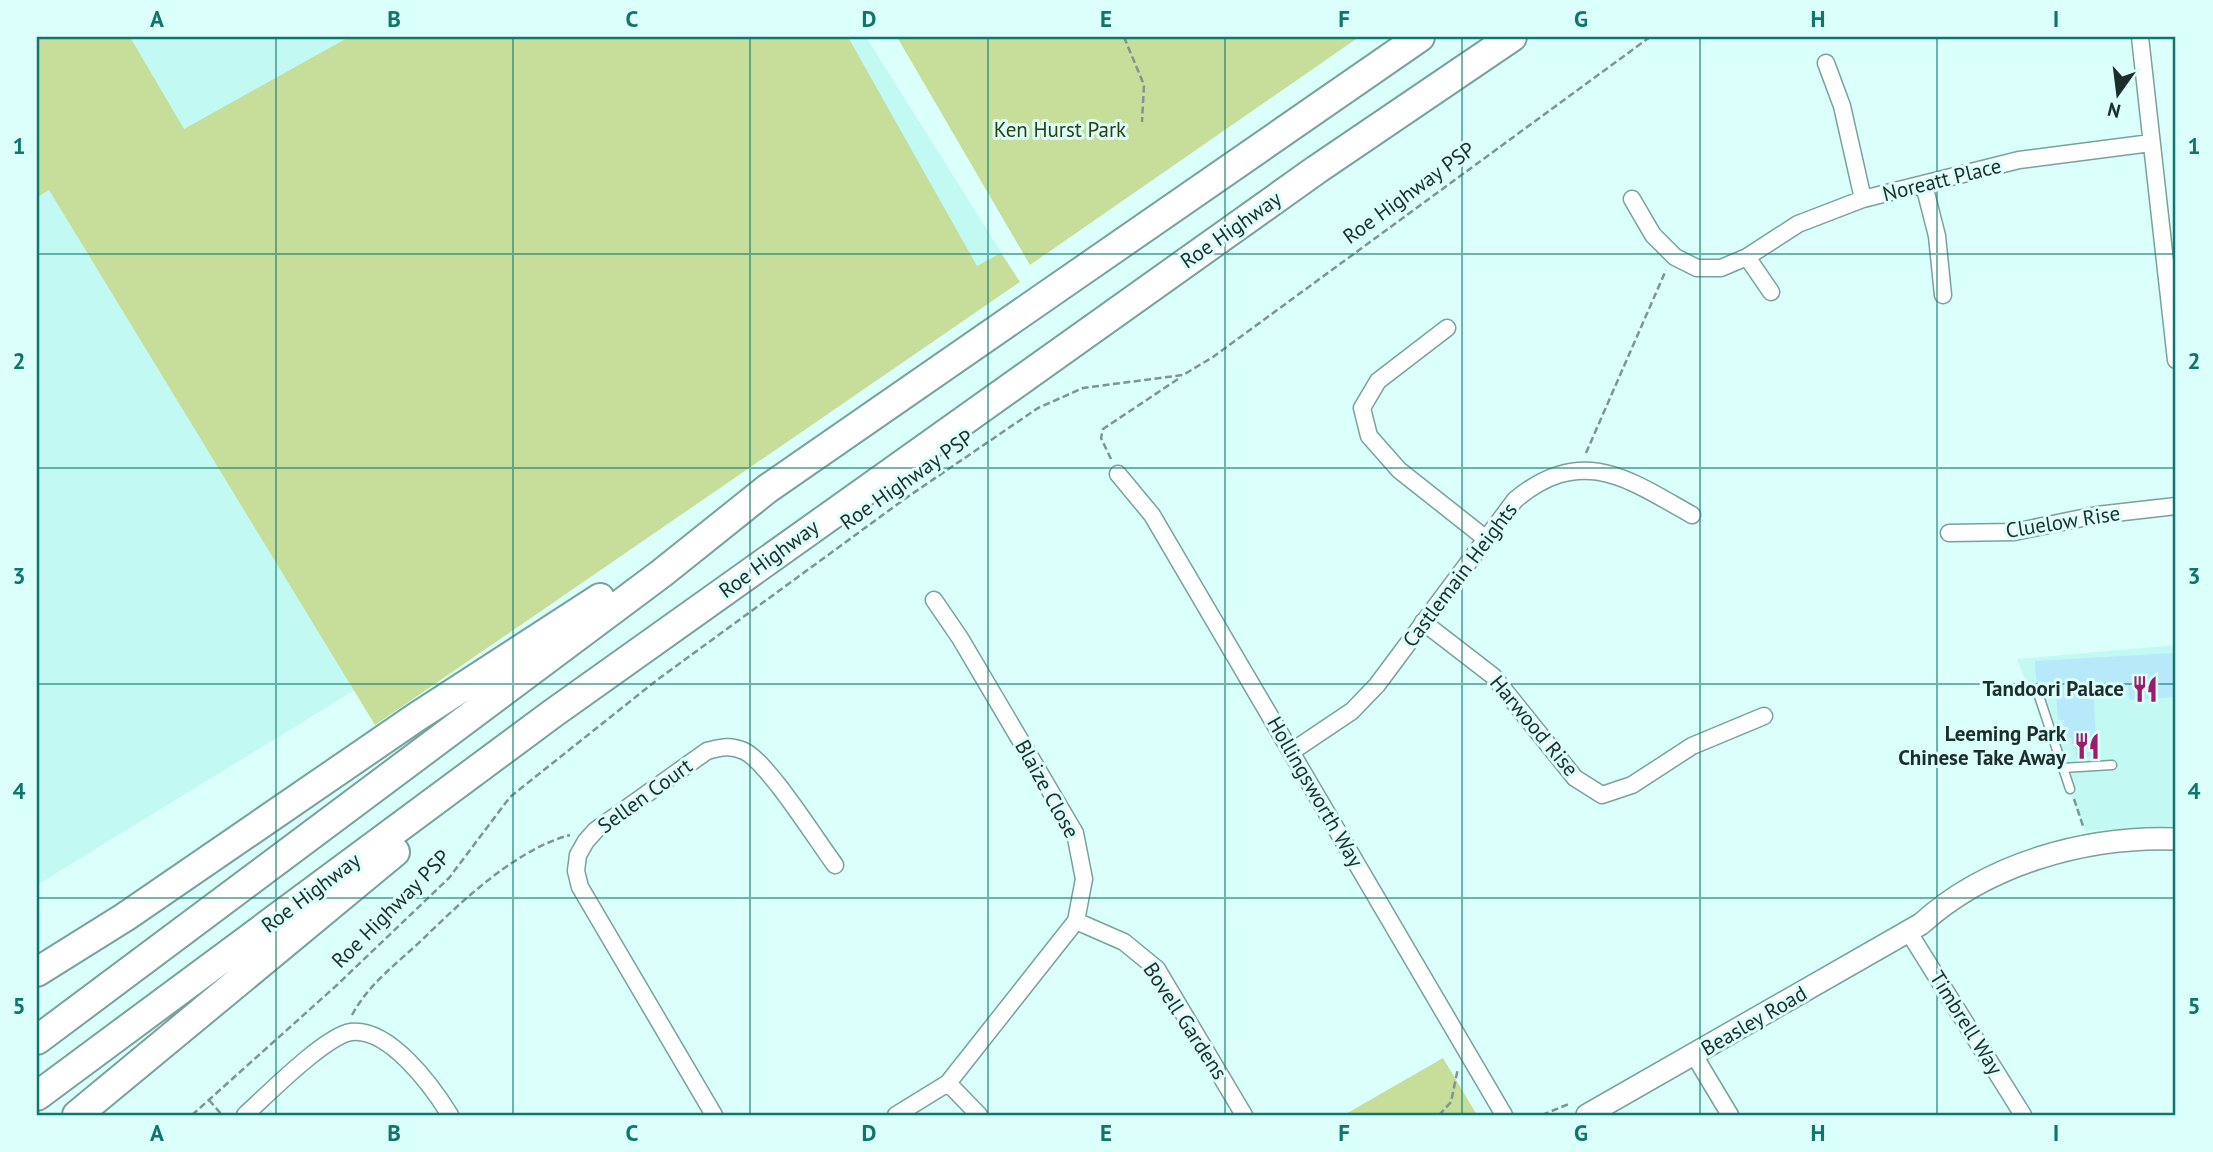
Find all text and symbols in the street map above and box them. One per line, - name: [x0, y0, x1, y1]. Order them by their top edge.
- text: A: [150, 4, 164, 33]
- text: B: [387, 4, 401, 33]
- text: C: [626, 4, 639, 33]
- text: D: [862, 4, 876, 33]
- text: E: [1100, 4, 1112, 33]
- text: F: [1338, 4, 1350, 33]
- text: G: [1574, 4, 1588, 33]
- text: H: [1811, 4, 1825, 33]
- text: I: [2053, 4, 2059, 33]
- north arrow: [2084, 60, 2154, 130]
- text: N: [2105, 97, 2123, 124]
- park label: Ken Hurst Park: [994, 116, 1126, 143]
- text: 1: [12, 131, 26, 160]
- text: 1: [2187, 131, 2201, 160]
- street label: Roe Highway PSP: [1337, 136, 1480, 250]
- street label: Noreatt Place: [1880, 152, 2004, 207]
- street label: Roe Highway: [1175, 185, 1287, 274]
- text: 2: [12, 346, 26, 375]
- text: 2: [2187, 346, 2201, 375]
- street label: Roe Highway PSP: [835, 424, 979, 536]
- street label: Castlemain Heights: [1396, 497, 1523, 652]
- street label: Cluelow Rise: [2004, 499, 2122, 544]
- street label: Roe Highway: [713, 513, 824, 604]
- text: 3: [12, 561, 26, 590]
- text: 3: [2187, 561, 2201, 590]
- street label: Harwood Rise: [1484, 670, 1585, 782]
- restaurant icon: Tandoori Palace: [2130, 674, 2160, 704]
- place label: Tandoori Palace: [1982, 675, 2124, 702]
- street label: Hollingsworth Way: [1261, 712, 1370, 872]
- place label: Leeming Park Chinese Take Away: [1898, 720, 2067, 771]
- restaurant icon: Leeming Park Chinese Take Away: [2072, 731, 2102, 761]
- street label: Blaize Close: [1009, 735, 1086, 843]
- street label: Sellen Court: [592, 752, 697, 839]
- text: 4: [12, 776, 26, 805]
- text: 4: [2187, 776, 2201, 805]
- street label: Roe Highway PSP: [326, 844, 456, 974]
- street label: Roe Highway: [256, 846, 366, 939]
- street label: Bovell Gardens: [1137, 957, 1233, 1084]
- street label: Timbrell Way: [1924, 966, 2009, 1080]
- street label: Beasley Road: [1696, 979, 1811, 1062]
- text: 5: [12, 991, 26, 1020]
- text: 5: [2187, 991, 2201, 1020]
- text: A: [150, 1118, 164, 1147]
- text: B: [387, 1118, 401, 1147]
- text: C: [626, 1118, 639, 1147]
- text: D: [862, 1118, 876, 1147]
- text: E: [1100, 1118, 1112, 1147]
- text: F: [1338, 1118, 1350, 1147]
- text: G: [1574, 1118, 1588, 1147]
- text: H: [1811, 1118, 1825, 1147]
- text: I: [2053, 1118, 2059, 1147]

